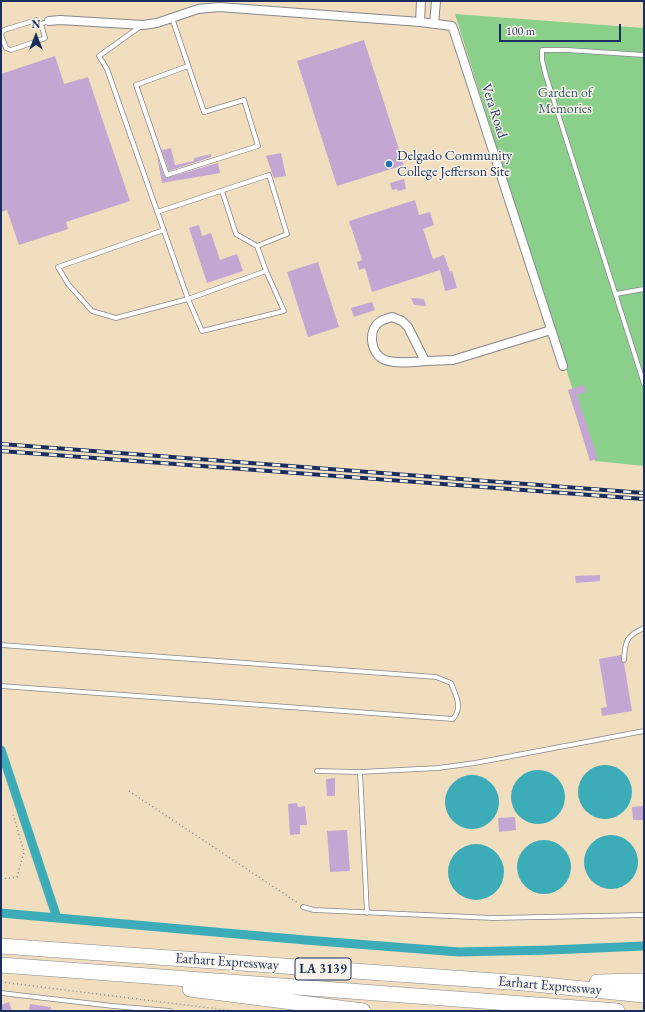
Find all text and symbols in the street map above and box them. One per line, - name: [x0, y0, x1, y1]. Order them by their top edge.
- north arrow: [16, 16, 56, 56]
- scale bar: [501, 16, 623, 42]
- text: N: [32, 17, 40, 31]
- text: 100 m: [506, 23, 535, 39]
- street label: Vera Road: [477, 82, 511, 140]
- park label: Garden of Memories: [538, 85, 592, 118]
- place label: Delgado Community College Jefferson Site: [397, 148, 512, 180]
- marker: Delgado Community College Jefferson Site: [384, 159, 394, 169]
- street label: Earhart Expressway: [175, 950, 279, 974]
- road number: LA 3139: [295, 958, 351, 980]
- street label: Earhart Expressway: [498, 973, 602, 999]

